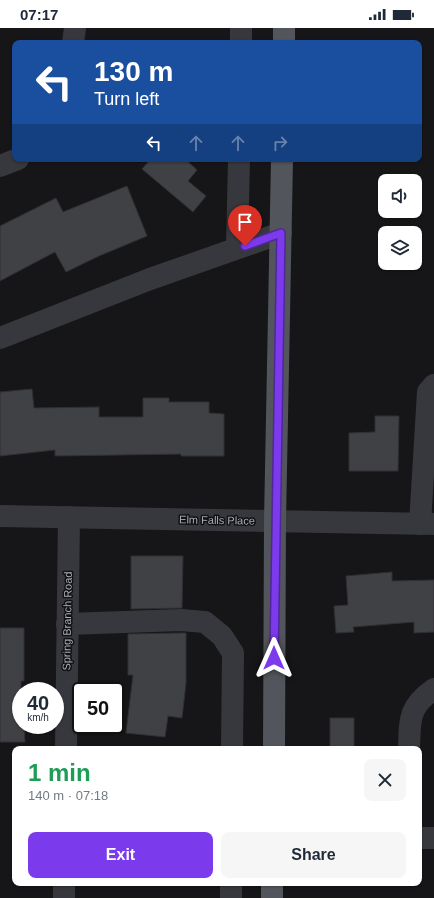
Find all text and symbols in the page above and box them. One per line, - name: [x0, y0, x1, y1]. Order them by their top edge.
- text: 07:17: [20, 6, 58, 23]
- icon: left: [28, 56, 80, 108]
- text: 130 m: [94, 56, 173, 87]
- text: Turn left: [94, 89, 159, 109]
- icon: left: [143, 132, 165, 154]
- icon: ahead: [185, 132, 207, 154]
- icon: ahead: [227, 132, 249, 154]
- icon: right: [269, 132, 291, 154]
- map controls: [378, 174, 422, 270]
- button: sound: [378, 174, 422, 218]
- pin: [228, 205, 262, 246]
- icon: arrive: [234, 211, 256, 233]
- button: layers: [378, 226, 422, 270]
- street label: Elm Falls Place: [179, 513, 255, 527]
- street label: Spring Branch Road: [60, 571, 74, 671]
- position arrow: [253, 637, 295, 679]
- speed limit sign: 50: [72, 682, 124, 734]
- text: 40: [27, 692, 49, 714]
- text: km/h: [27, 712, 49, 723]
- text: 1 min: [28, 759, 91, 786]
- button: close: [364, 759, 406, 801]
- text: 140 m · 07:18: [28, 788, 108, 803]
- button: Exit: [28, 832, 213, 878]
- button: Share: [221, 832, 406, 878]

